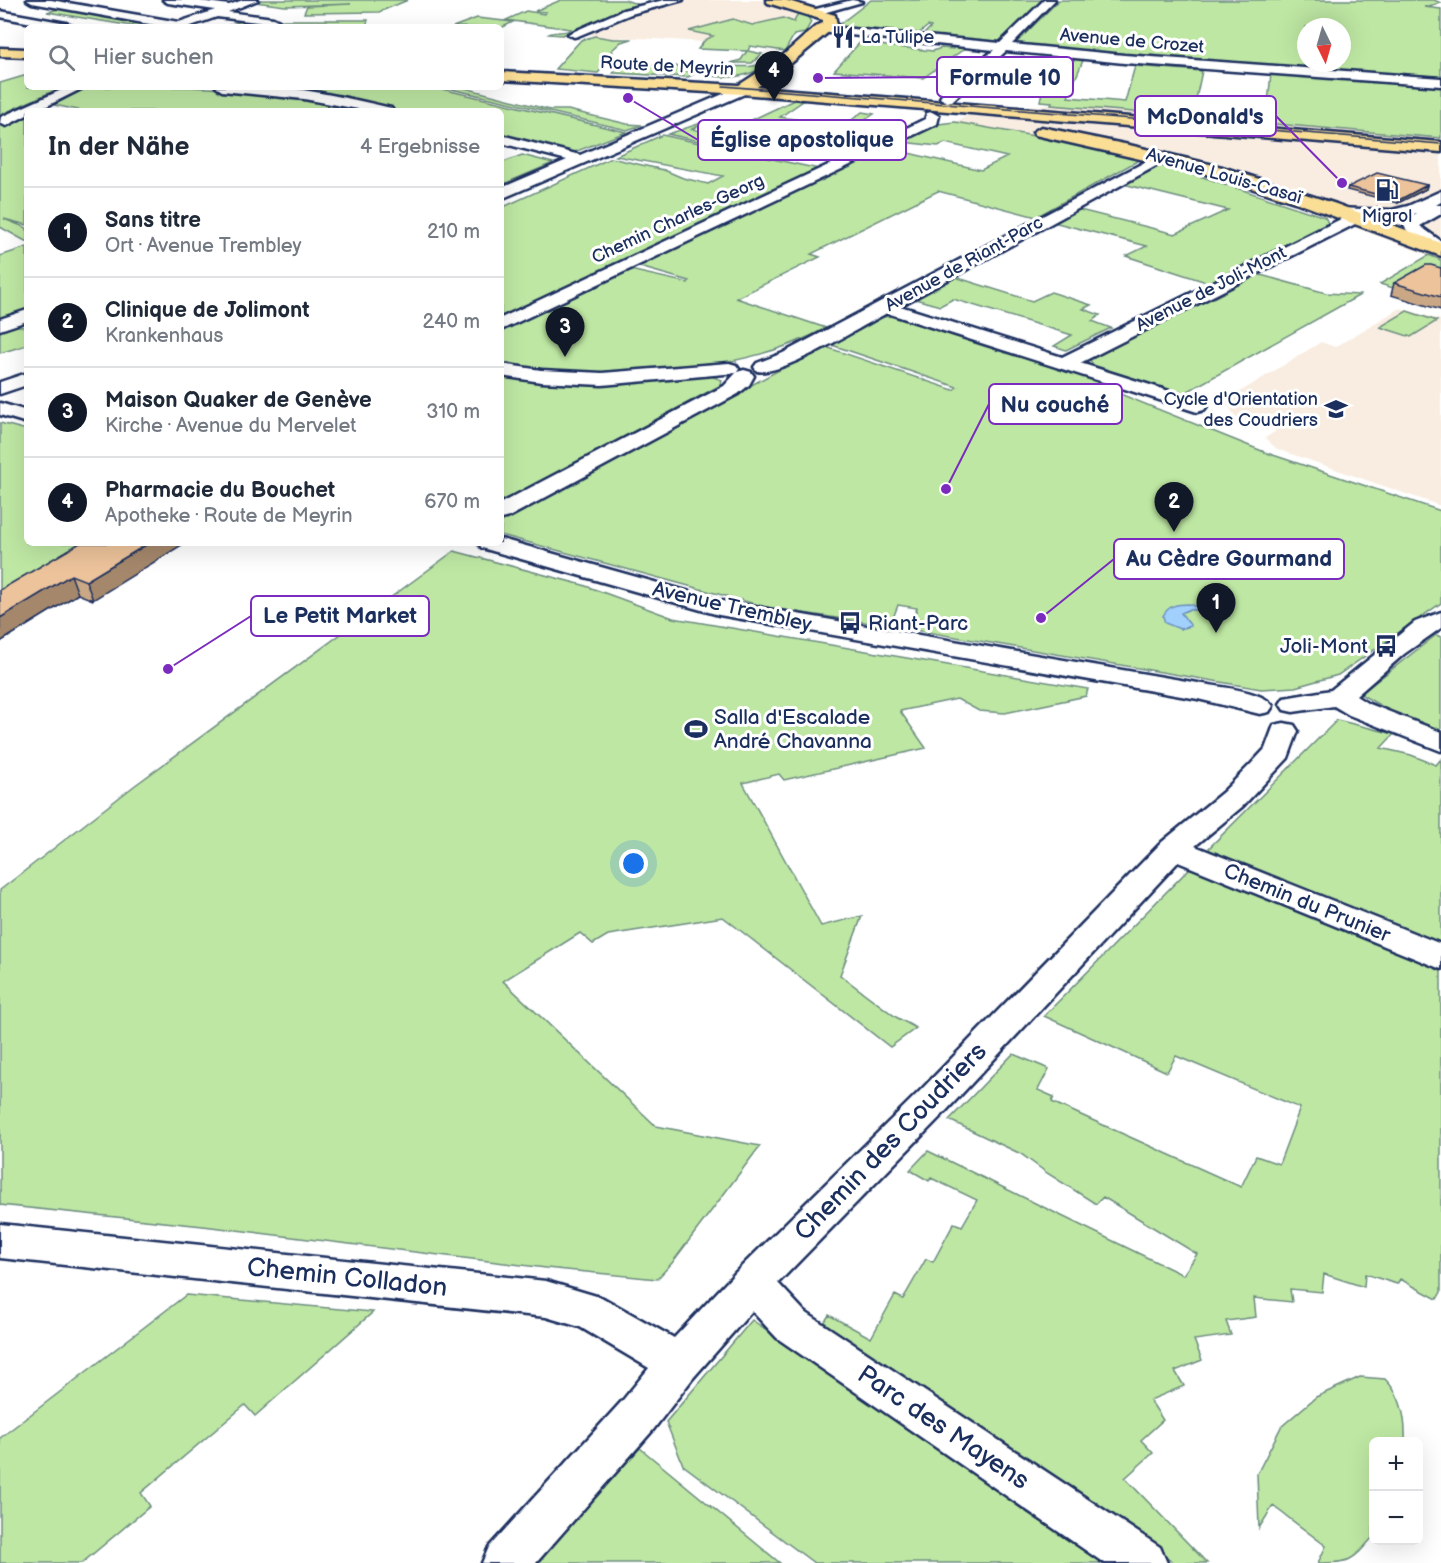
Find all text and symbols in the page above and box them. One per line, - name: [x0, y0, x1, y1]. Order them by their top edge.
- north arrow: [1297, 18, 1351, 72]
- search box: [24, 24, 504, 90]
- restaurant icon: La Tulipe: [830, 24, 856, 50]
- street label: Avenue de Crozet: [1059, 24, 1205, 58]
- place label: La Tulipe: [861, 27, 934, 48]
- icon: search: [45, 41, 78, 74]
- text: Hier suchen: [93, 44, 214, 71]
- pin: 4: [754, 51, 794, 101]
- street label: Route de Meyrin: [599, 52, 735, 80]
- callout: Formule 10: [937, 57, 1073, 97]
- text: Formule 10: [949, 65, 1061, 92]
- callout: McDonald's: [1135, 96, 1276, 136]
- text: McDonald's: [1146, 104, 1264, 131]
- callout: Église apostolique: [698, 120, 906, 160]
- text: Église apostolique: [710, 125, 894, 154]
- text: In der Nähe: [48, 132, 190, 163]
- text: 4 Ergebnisse: [360, 135, 480, 159]
- street label: Avenue Louis-Casaï: [1144, 144, 1305, 209]
- street label: Chemin Charles-Georg: [588, 170, 768, 268]
- fuel station icon: Migrol: [1374, 177, 1400, 203]
- place label: Migrol: [1362, 206, 1412, 227]
- text: Sans titre: [105, 207, 201, 234]
- street label: Avenue de Riant-Parc: [881, 212, 1047, 316]
- text: 1: [63, 220, 72, 244]
- text: 210 m: [427, 220, 480, 244]
- text: Ort · Avenue Trembley: [105, 234, 301, 258]
- street label: Avenue de Joli-Mont: [1132, 242, 1290, 336]
- text: Clinique de Jolimont: [105, 297, 310, 324]
- pin: 3: [546, 308, 584, 357]
- text: 2: [62, 310, 73, 334]
- text: 240 m: [423, 310, 480, 334]
- text: Krankenhaus: [105, 324, 223, 348]
- callout: Nu couché: [989, 384, 1122, 424]
- text: Maison Quaker de Genève: [105, 387, 372, 414]
- place label: Cycle d'Orientation des Coudriers: [1164, 389, 1318, 431]
- text: Nu couché: [1001, 392, 1109, 419]
- school or university icon: Cycle d'Orientation des Coudriers: [1323, 396, 1349, 422]
- text: 3: [62, 400, 73, 424]
- text: 310 m: [426, 400, 480, 424]
- text: Kirche · Avenue du Mervelet: [105, 414, 356, 438]
- text: Pharmacie du Bouchet: [105, 477, 335, 504]
- pin: 2: [1154, 482, 1194, 532]
- text: 4: [62, 490, 73, 514]
- text: 670 m: [424, 490, 480, 514]
- text: Apotheke · Route de Meyrin: [105, 504, 353, 528]
- callout: Au Cèdre Gourmand: [1114, 539, 1344, 579]
- text: Au Cèdre Gourmand: [1125, 546, 1332, 573]
- street label: Avenue Trembley: [650, 577, 814, 638]
- pin: 1: [1196, 584, 1236, 633]
- callout: Le Petit Market: [251, 596, 429, 636]
- text: Le Petit Market: [263, 603, 418, 630]
- bus stop icon: Riant-Parc: [837, 610, 863, 636]
- place label: Riant-Parc: [868, 611, 968, 636]
- bus stop icon: Joli-Mont: [1373, 633, 1399, 659]
- place label: Joli-Mont: [1280, 634, 1369, 659]
- place label: Salla d'Escalade André Chavanna: [714, 705, 872, 754]
- sports icon: Salla d'Escalade André Chavanna: [683, 716, 709, 742]
- your location: [619, 849, 648, 878]
- street label: Chemin du Prunier: [1220, 858, 1394, 948]
- street label: Chemin des Coudriers: [788, 1036, 994, 1247]
- street label: Chemin Colladon: [245, 1252, 449, 1304]
- street label: Parc des Mayens: [851, 1359, 1035, 1497]
- map controls: [1369, 1437, 1423, 1545]
- button: +: [1369, 1437, 1423, 1491]
- button: −: [1369, 1491, 1423, 1545]

